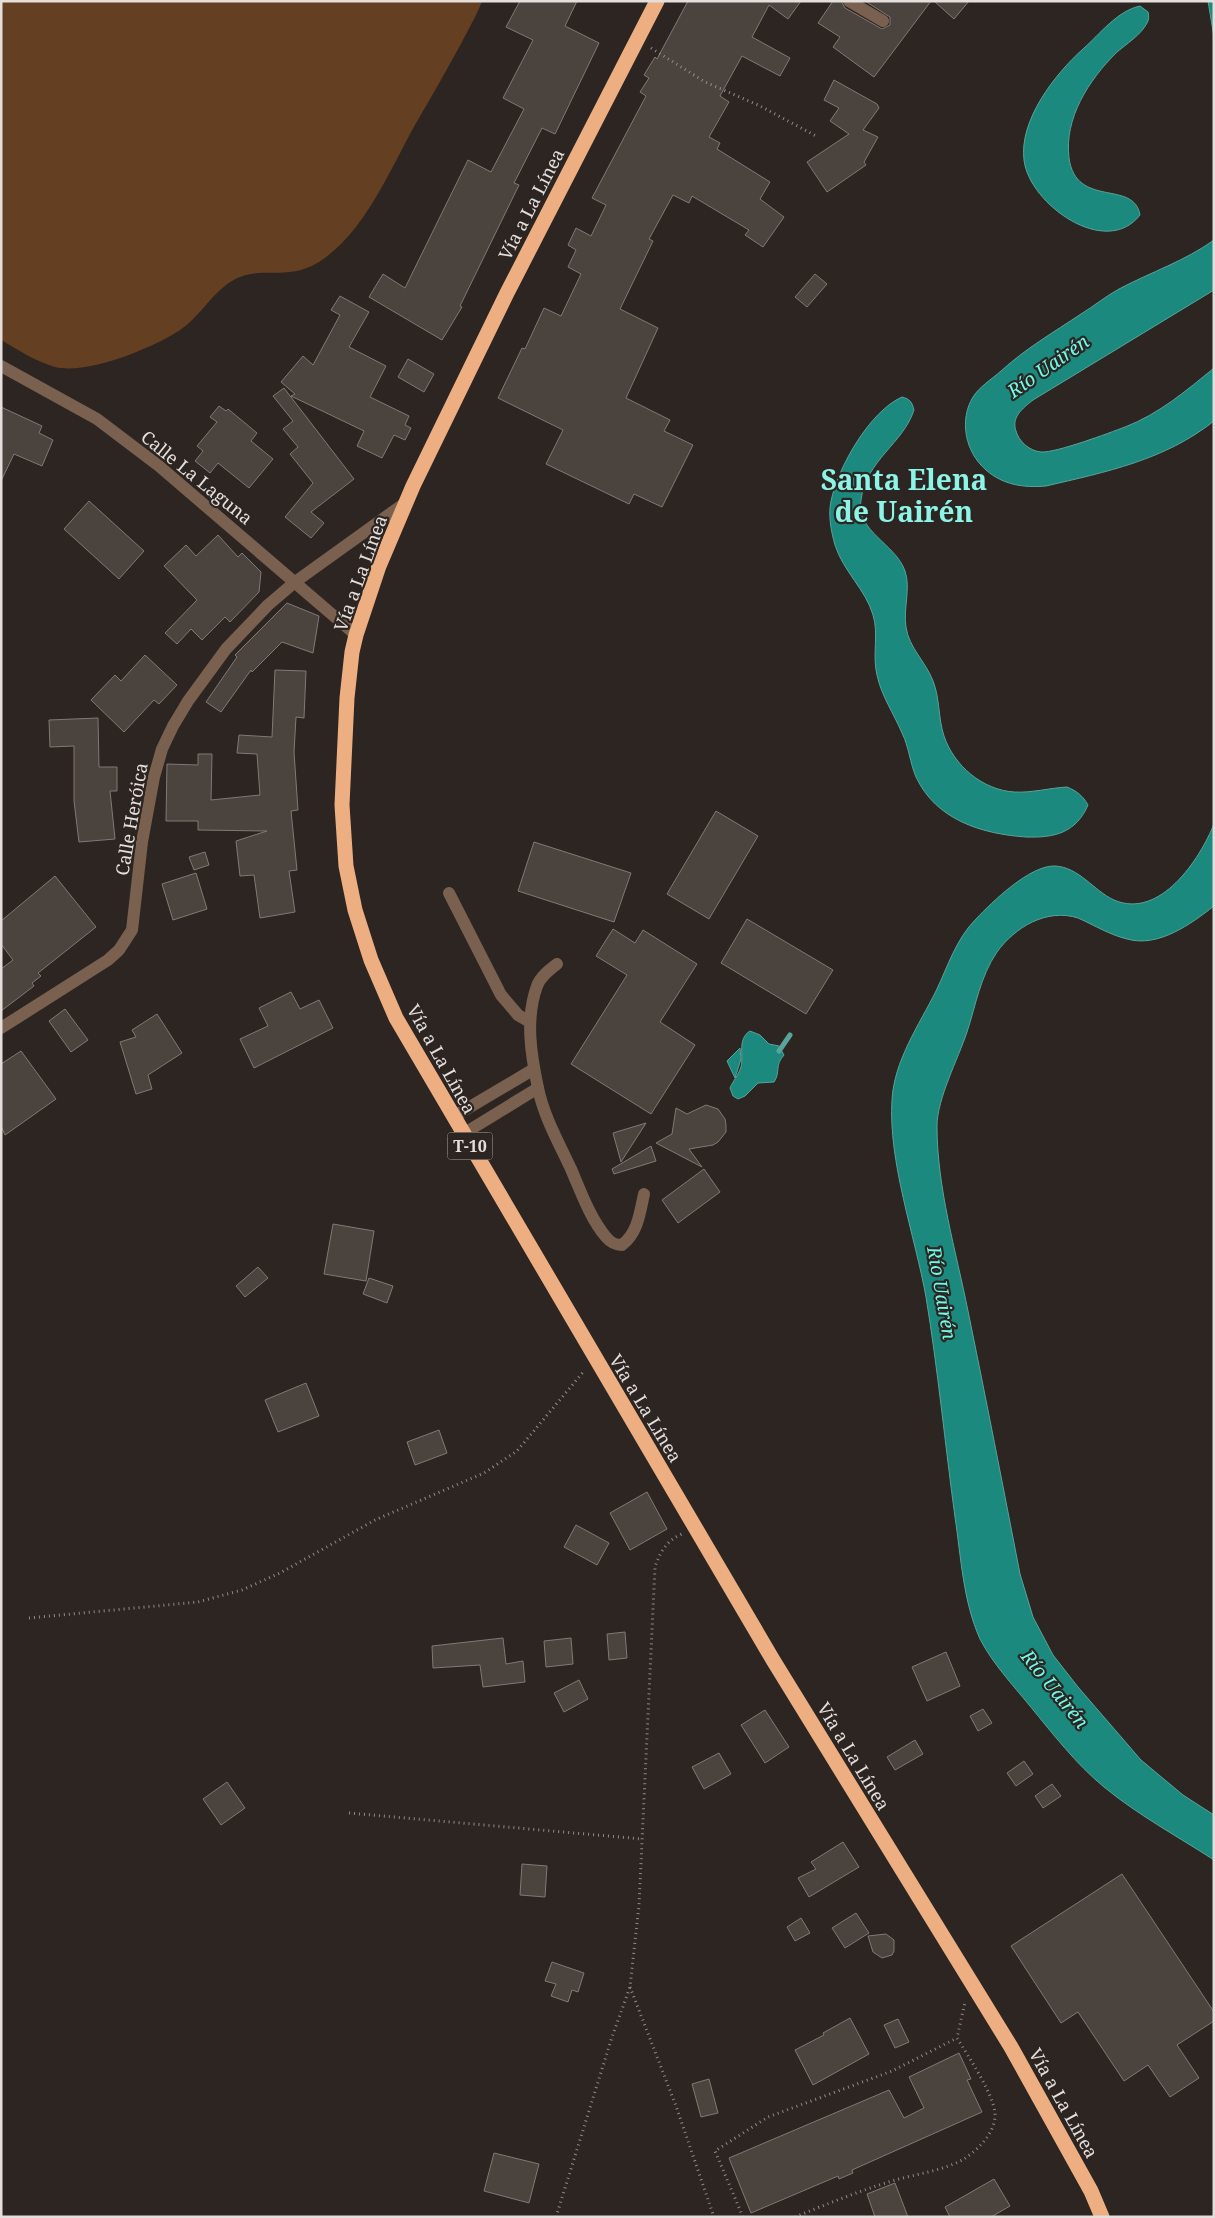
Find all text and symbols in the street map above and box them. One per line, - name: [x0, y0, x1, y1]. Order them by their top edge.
- street label: Vía a La Línea: [493, 144, 569, 264]
- water label: Río Uairén: [1001, 328, 1095, 404]
- street label: Calle La Laguna: [136, 425, 258, 529]
- district label: Santa Elena de Uairén: [821, 460, 987, 530]
- street label: Vía a La Línea: [328, 512, 392, 634]
- street label: Calle Heróica: [109, 761, 153, 877]
- street label: Vía a La Línea: [402, 1000, 482, 1118]
- road number: T-10: [448, 1132, 492, 1160]
- water label: Río Uairén: [921, 1243, 963, 1342]
- street label: Vía a La Línea: [604, 1350, 688, 1466]
- water label: Río Uairén: [1015, 1643, 1095, 1734]
- street label: Vía a La Línea: [812, 1698, 896, 1814]
- street label: Vía a La Línea: [1024, 2044, 1104, 2162]

